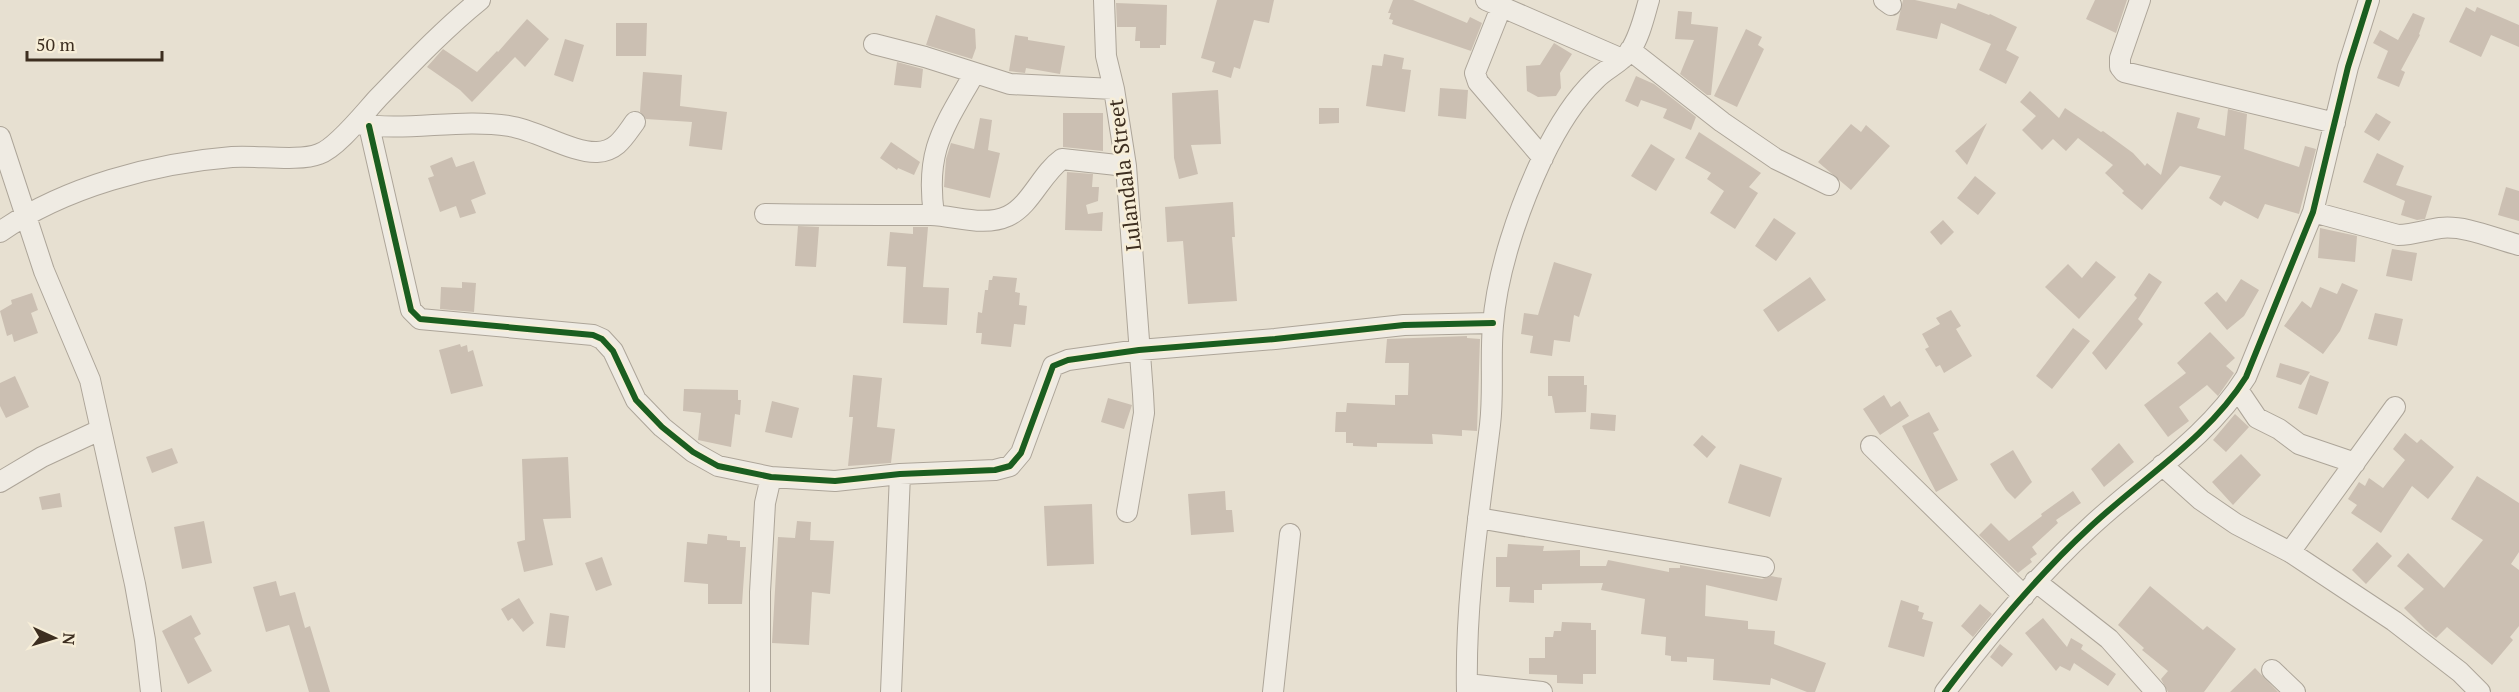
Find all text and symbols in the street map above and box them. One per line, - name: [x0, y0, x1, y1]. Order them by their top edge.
- scale bar: [27, 24, 162, 62]
- text: 50 m: [36, 32, 76, 56]
- street label: Lulandala Street: [1101, 97, 1147, 253]
- north arrow: [24, 608, 84, 668]
- text: N: [58, 632, 80, 646]

